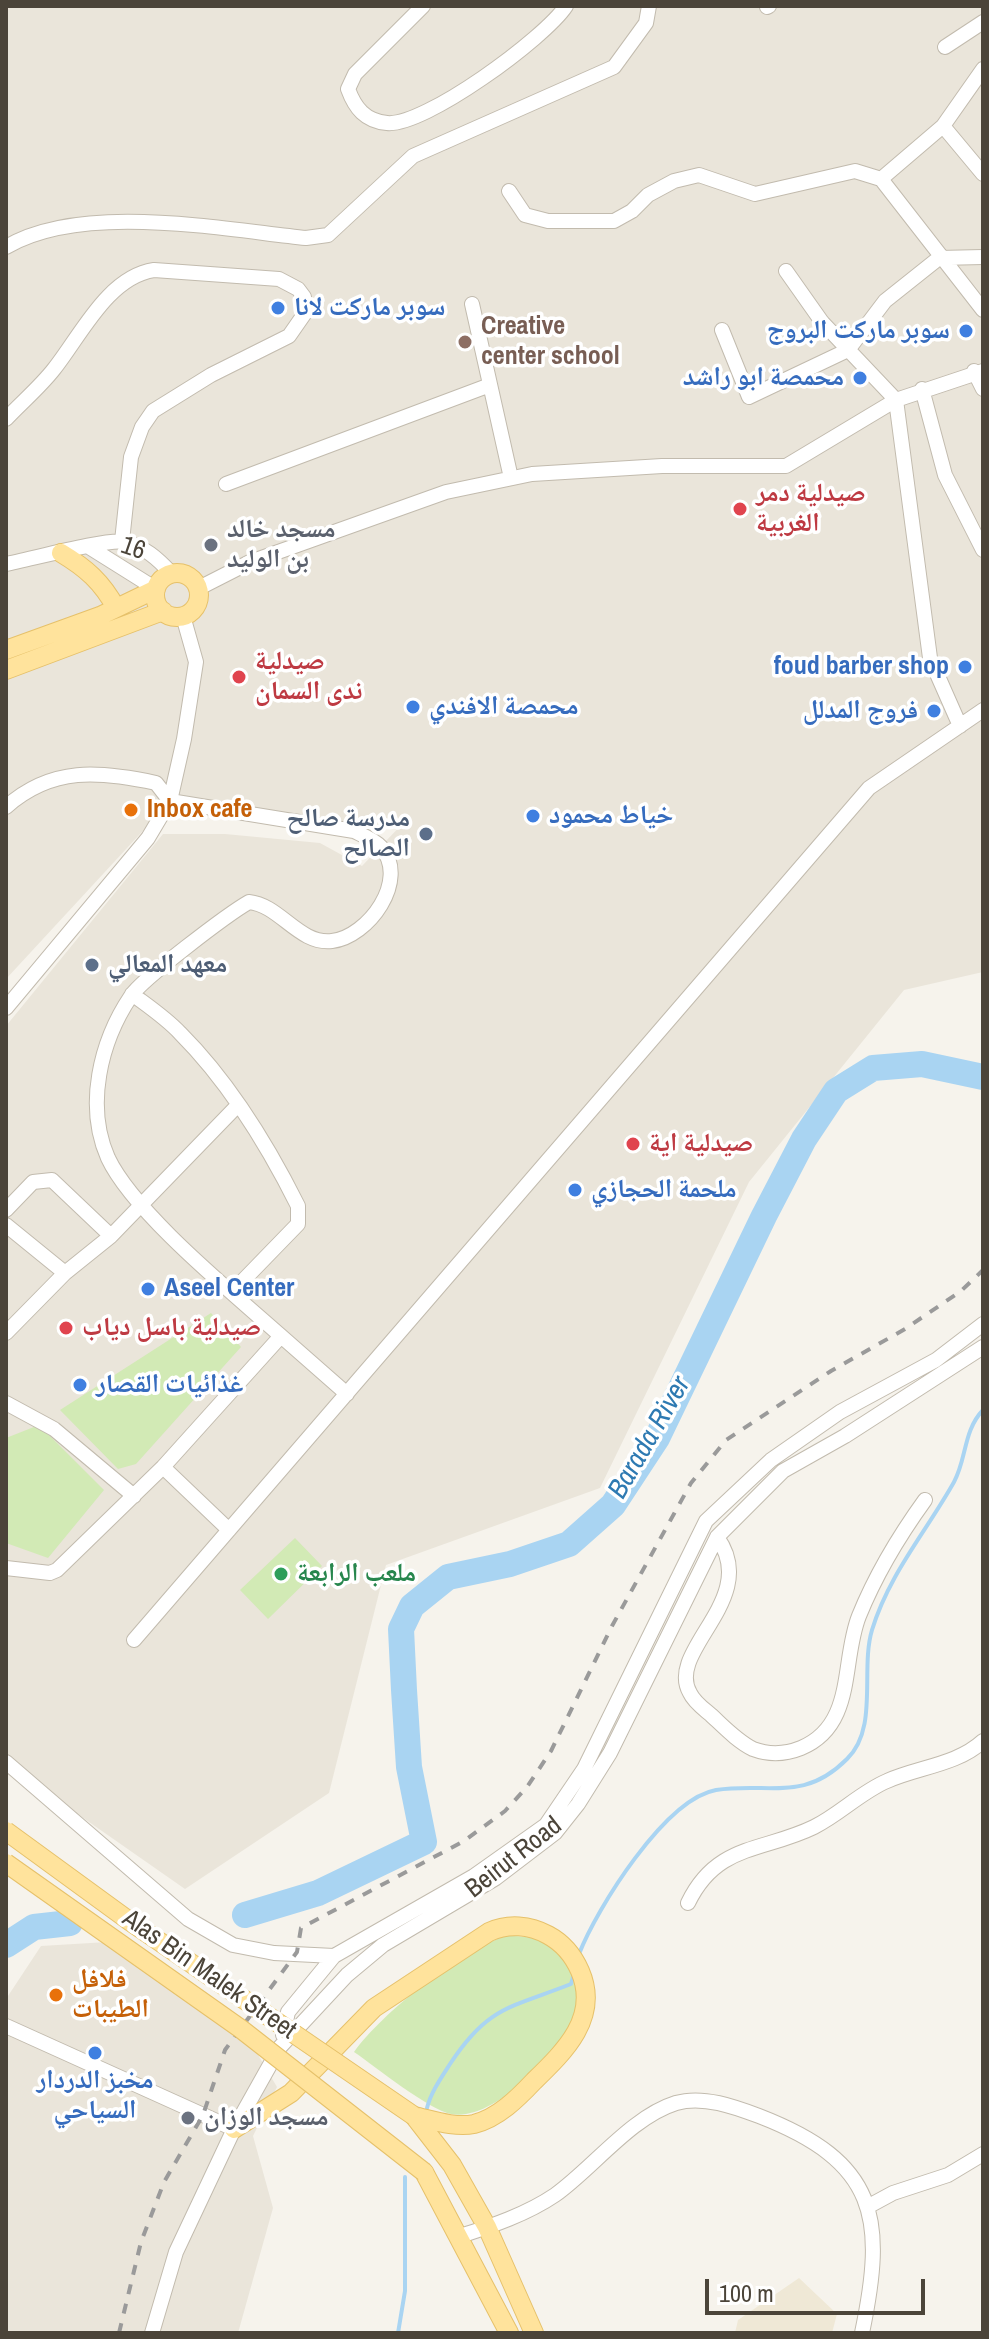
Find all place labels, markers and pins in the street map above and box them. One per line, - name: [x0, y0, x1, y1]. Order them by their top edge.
- place label: سوبر ماركت لانا: [294, 292, 445, 324]
- marker: سوبر ماركت لانا: [269, 299, 287, 317]
- place label: Creative center school: [481, 311, 620, 372]
- place label: سوبر ماركت البروج: [767, 315, 950, 347]
- marker: سوبر ماركت البروج: [957, 322, 975, 340]
- marker: Creative center school: [456, 333, 474, 351]
- place label: محمصة ابو راشد: [683, 362, 844, 394]
- marker: محمصة ابو راشد: [851, 369, 869, 387]
- place label: صيدلية دمر الغربية: [756, 478, 866, 540]
- marker: صيدلية دمر الغربية: [731, 500, 749, 518]
- place label: مسجد خالد بن الوليد: [227, 514, 336, 576]
- marker: مسجد خالد بن الوليد: [202, 536, 220, 554]
- place label: صيدلية ندى السمان: [255, 646, 362, 708]
- place label: foud barber shop: [774, 651, 949, 683]
- marker: foud barber shop: [956, 658, 974, 676]
- marker: صيدلية ندى السمان: [230, 668, 248, 686]
- place label: محمصة الافندي: [429, 691, 579, 723]
- place label: فروج المدلل: [803, 695, 918, 727]
- marker: محمصة الافندي: [404, 698, 422, 716]
- marker: فروج المدلل: [925, 702, 943, 720]
- place label: Inbox cafe: [147, 794, 252, 826]
- place label: خياط محمود: [549, 800, 673, 832]
- marker: Inbox cafe: [122, 801, 140, 819]
- place label: مدرسة صالح الصالح: [286, 803, 410, 864]
- marker: خياط محمود: [524, 807, 542, 825]
- marker: مدرسة صالح الصالح: [417, 825, 435, 843]
- place label: معهد المعالي: [108, 949, 227, 981]
- marker: معهد المعالي: [83, 956, 101, 974]
- place label: صيدلية اية: [649, 1128, 753, 1160]
- marker: صيدلية اية: [624, 1135, 642, 1153]
- place label: ملحمة الحجازي: [591, 1174, 737, 1206]
- marker: ملحمة الحجازي: [566, 1181, 584, 1199]
- place label: Aseel Center: [164, 1273, 294, 1305]
- marker: Aseel Center: [139, 1280, 157, 1298]
- place label: صيدلية باسل دياب: [82, 1312, 261, 1344]
- marker: صيدلية باسل دياب: [57, 1319, 75, 1337]
- place label: غذائيات القصار: [96, 1369, 243, 1401]
- marker: غذائيات القصار: [71, 1376, 89, 1394]
- place label: ملعب الرابعة: [297, 1558, 416, 1590]
- marker: ملعب الرابعة: [272, 1565, 290, 1583]
- place label: فلافل الطيبات: [72, 1964, 149, 2026]
- marker: فلافل الطيبات: [47, 1986, 65, 2004]
- marker: مخبز الدردار السياحي: [86, 2044, 104, 2062]
- place label: مخبز الدردار السياحي: [36, 2065, 154, 2126]
- place label: مسجد الوزان: [204, 2102, 329, 2134]
- marker: مسجد الوزان: [179, 2109, 197, 2127]

